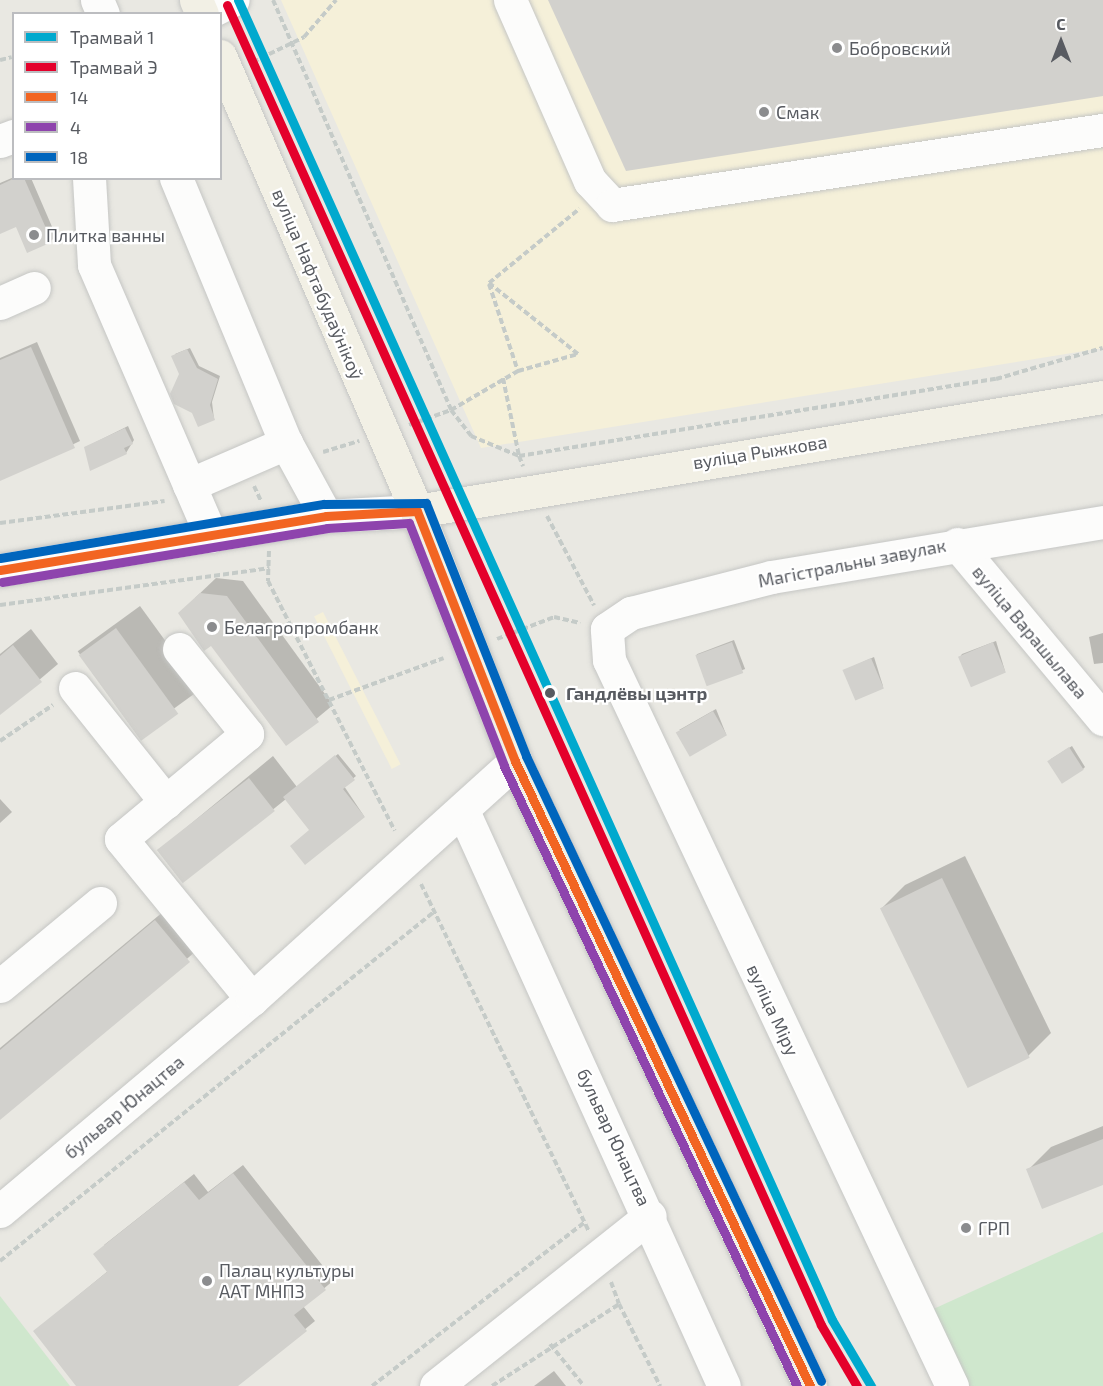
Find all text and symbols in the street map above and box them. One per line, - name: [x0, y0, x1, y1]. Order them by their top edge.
- legend: [12, 12, 222, 180]
- north arrow: [1031, 12, 1091, 72]
- text: С: [1056, 14, 1066, 33]
- text: Трамвай 1: [70, 26, 154, 48]
- place label: Бобровский: [849, 37, 951, 59]
- marker: Бобровский: [830, 41, 844, 55]
- text: Трамвай Э: [70, 56, 158, 78]
- text: 14: [70, 86, 88, 108]
- place label: Смак: [776, 101, 819, 123]
- marker: Смак: [757, 105, 771, 119]
- text: 4: [70, 116, 81, 138]
- text: 18: [70, 146, 88, 168]
- street label: вуліца Нафтабудаўнікоў: [268, 185, 368, 383]
- place label: Плитка ванны: [46, 224, 165, 246]
- marker: Плитка ванны: [27, 228, 41, 242]
- street label: вуліца Рыжкова: [691, 431, 829, 473]
- street label: Магістральны завулак: [756, 534, 948, 592]
- street label: вуліца Варашылава: [968, 561, 1092, 703]
- place label: Белагропромбанк: [224, 616, 379, 638]
- marker: Белагропромбанк: [205, 620, 219, 634]
- marker: Гандлёвы цэнтр: [539, 682, 561, 704]
- place label: Гандлёвы цэнтр: [566, 682, 707, 704]
- street label: вуліца Міру: [742, 961, 804, 1059]
- street label: бульвар Юнацтва: [60, 1051, 188, 1163]
- street label: бульвар Юнацтва: [573, 1065, 655, 1209]
- place label: ГРП: [978, 1217, 1010, 1239]
- marker: ГРП: [959, 1221, 973, 1235]
- place label: Палац культуры ААТ МНПЗ: [219, 1260, 354, 1302]
- marker: Палац культуры ААТ МНПЗ: [200, 1274, 214, 1288]

